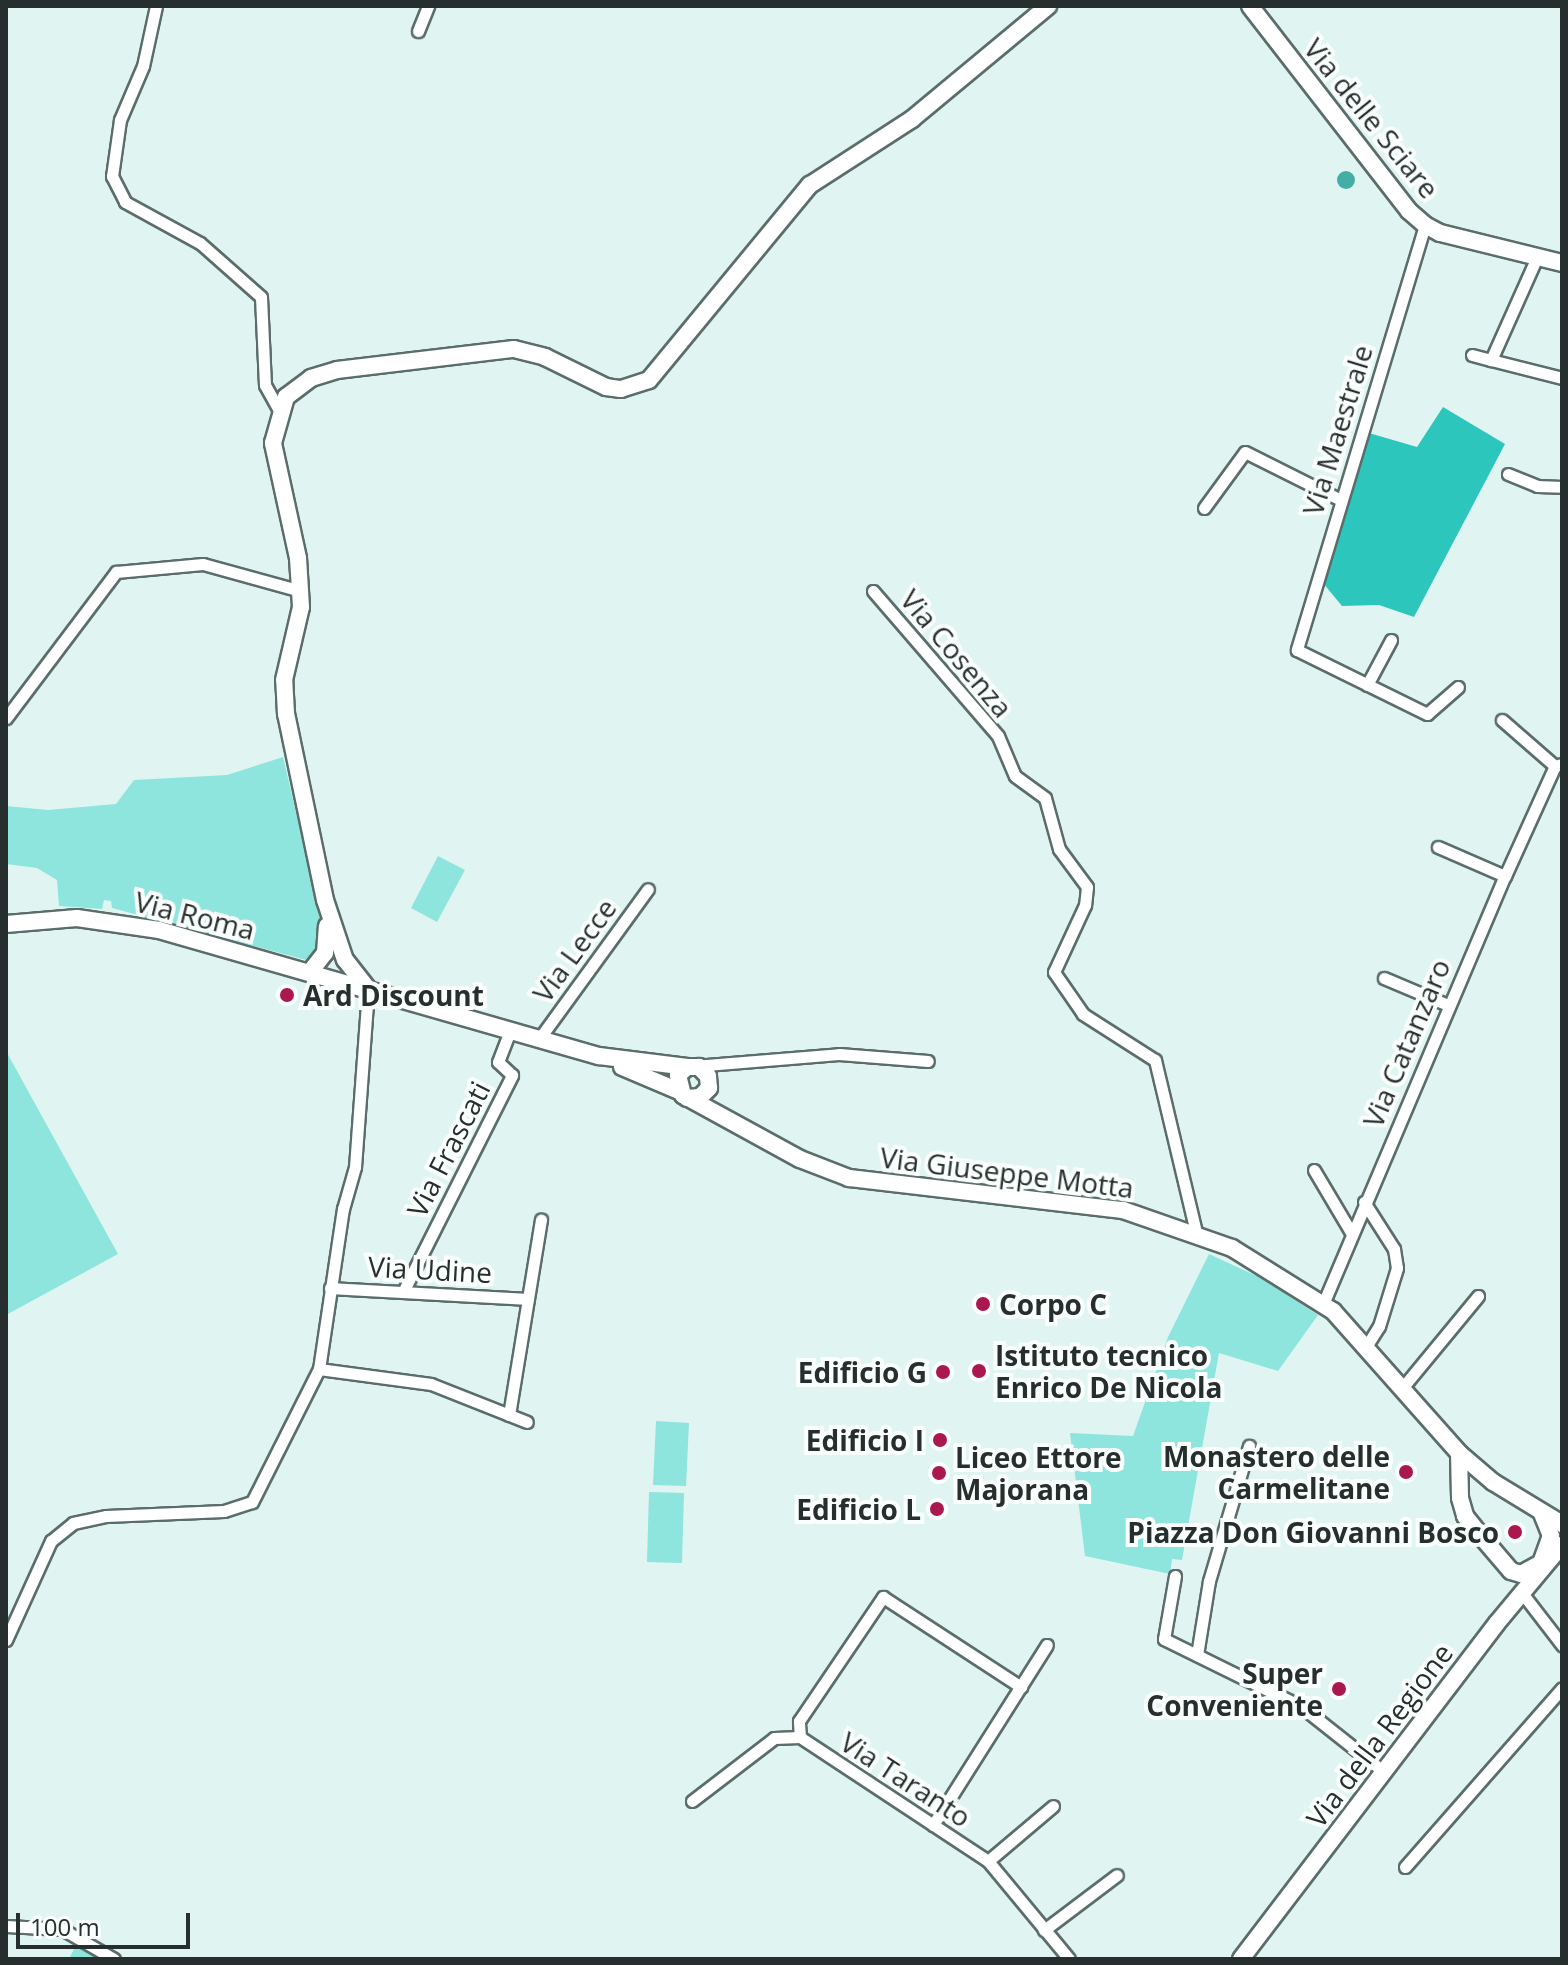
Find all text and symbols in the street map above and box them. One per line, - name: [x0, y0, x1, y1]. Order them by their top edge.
- street label: Via delle Sciare: [1298, 32, 1446, 204]
- street label: Via Maestrale: [1295, 341, 1379, 519]
- street label: Via Cosenza: [894, 582, 1020, 724]
- street label: Via Roma: [132, 884, 258, 946]
- street label: Via Lecce: [525, 892, 623, 1008]
- street label: Via Catanzaro: [1355, 954, 1457, 1132]
- place label: Ard Discount: [303, 978, 484, 1012]
- marker: Ard Discount: [278, 986, 296, 1004]
- street label: Via Frascati: [400, 1076, 496, 1222]
- street label: Via Giuseppe Motta: [878, 1140, 1136, 1204]
- street label: Via Udine: [367, 1249, 493, 1289]
- place label: Corpo C: [999, 1287, 1107, 1321]
- marker: Corpo C: [974, 1295, 992, 1313]
- place label: Istituto tecnico Enrico De Nicola: [995, 1338, 1222, 1404]
- place label: Edificio G: [798, 1355, 927, 1389]
- marker: Istituto tecnico Enrico De Nicola: [970, 1362, 988, 1380]
- marker: Edificio G: [934, 1363, 952, 1381]
- place label: Edificio I: [806, 1423, 924, 1457]
- marker: Edificio I: [931, 1431, 949, 1449]
- place label: Monastero delle Carmelitane: [1163, 1439, 1390, 1505]
- place label: Liceo Ettore Majorana: [955, 1440, 1121, 1506]
- marker: Monastero delle Carmelitane: [1397, 1463, 1415, 1481]
- marker: Liceo Ettore Majorana: [930, 1464, 948, 1482]
- place label: Edificio L: [796, 1492, 921, 1526]
- marker: Edificio L: [928, 1500, 946, 1518]
- place label: Piazza Don Giovanni Bosco: [1127, 1515, 1499, 1549]
- marker: Piazza Don Giovanni Bosco: [1506, 1523, 1524, 1541]
- street label: Via della Regione: [1299, 1636, 1459, 1834]
- place label: Super Conveniente: [1146, 1656, 1323, 1722]
- marker: Super Conveniente: [1330, 1680, 1348, 1698]
- street label: Via Taranto: [835, 1724, 977, 1834]
- scale bar: [20, 1897, 194, 1947]
- text: 100 m: [30, 1910, 100, 1943]

